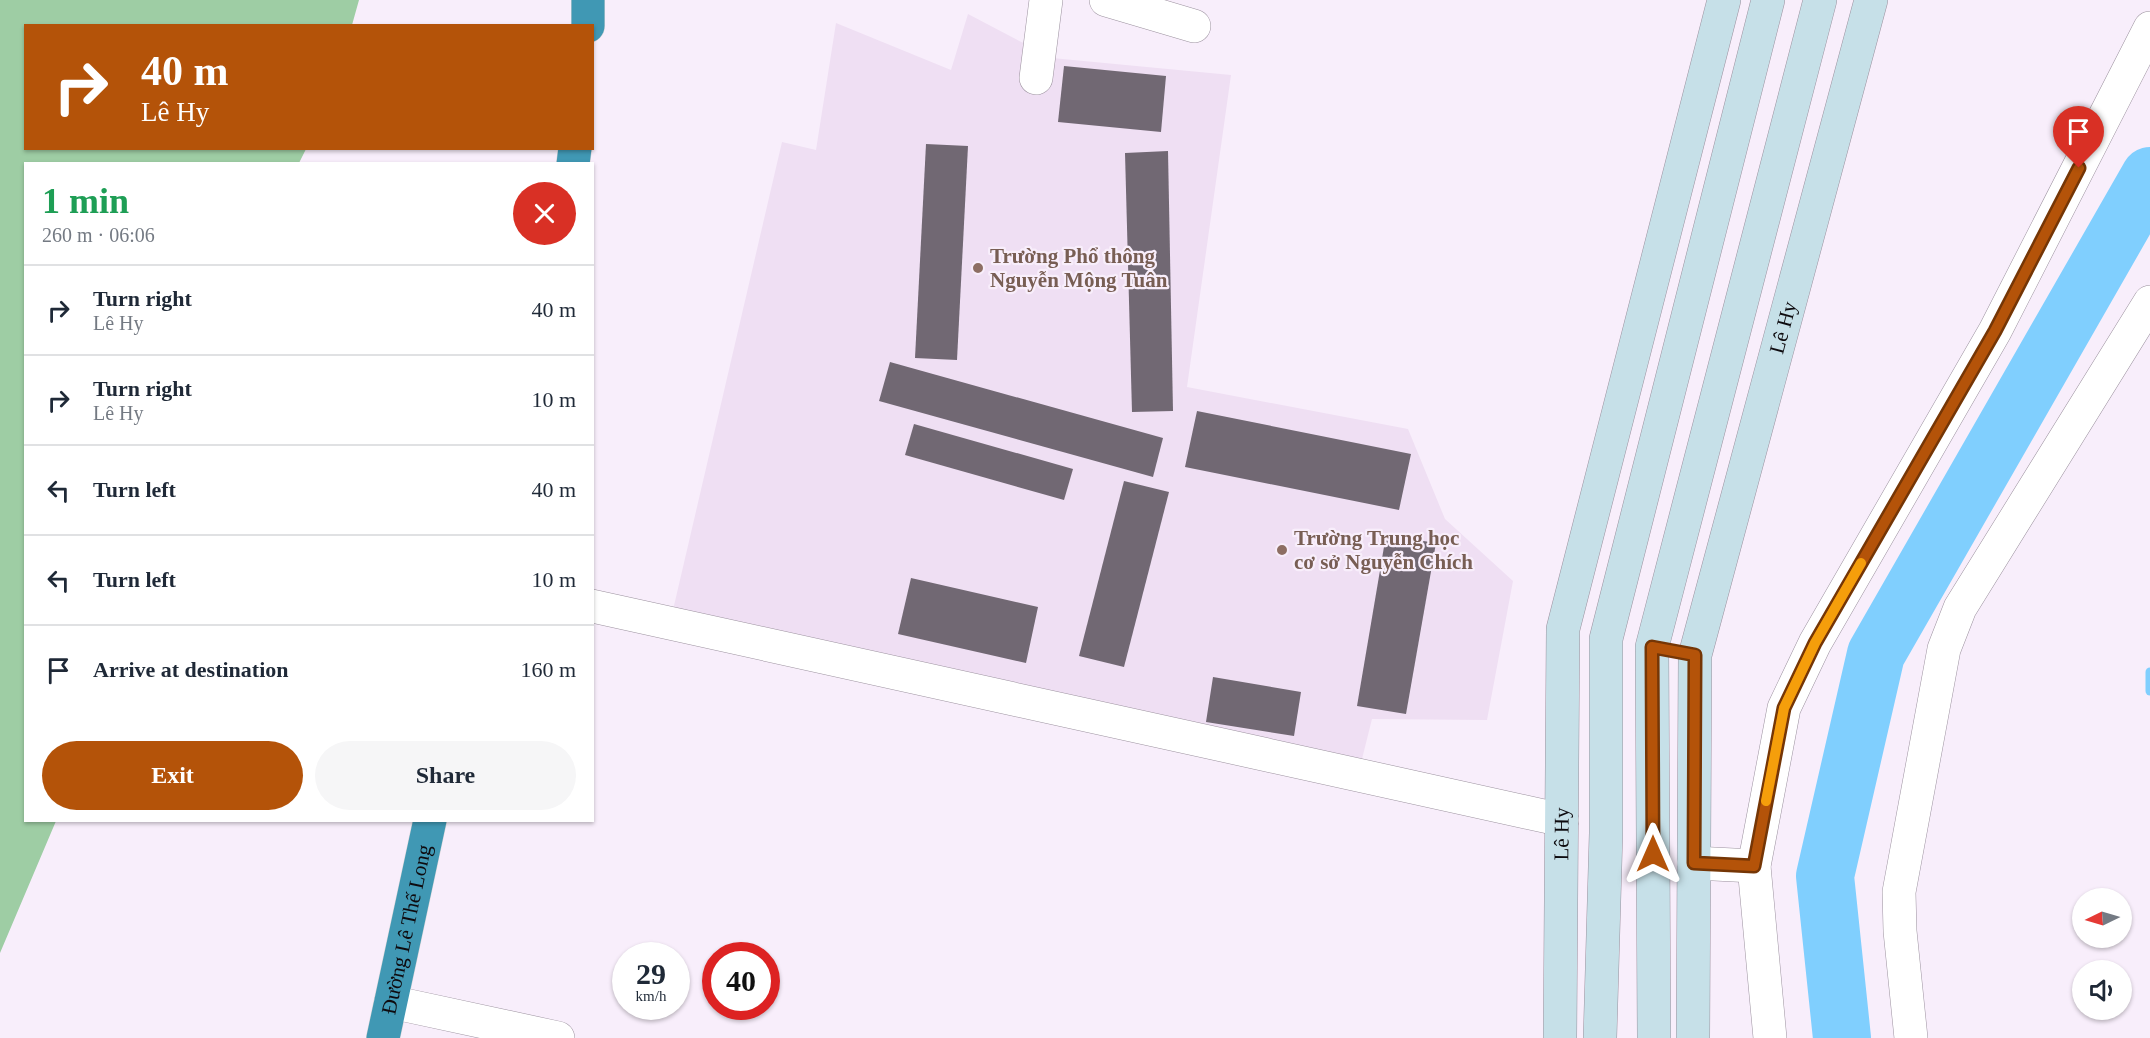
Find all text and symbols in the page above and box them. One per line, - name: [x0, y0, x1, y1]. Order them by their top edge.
- icon: right: [42, 48, 120, 126]
- text: 40 m: [141, 48, 229, 94]
- text: Lê Hy: [141, 97, 209, 127]
- pin: [2053, 106, 2104, 168]
- icon: arrive: [2062, 115, 2095, 148]
- text: 1 min: [42, 181, 129, 221]
- button: close: [513, 182, 576, 245]
- text: 260 m · 06:06: [42, 224, 155, 246]
- place label: Trường Phổ thông Nguyễn Mộng Tuân: [990, 244, 1168, 292]
- marker: Trường Phổ thông Nguyễn Mộng Tuân: [971, 261, 985, 275]
- text: Turn right: [93, 286, 192, 311]
- icon: right: [42, 294, 75, 327]
- text: 40 m: [531, 297, 576, 322]
- street label: Lê Hy: [1764, 298, 1802, 356]
- text: Lê Hy: [93, 312, 144, 334]
- text: Turn right: [93, 376, 192, 401]
- icon: right: [42, 384, 75, 417]
- text: 10 m: [531, 387, 576, 412]
- text: Lê Hy: [93, 402, 144, 424]
- icon: left: [42, 474, 75, 507]
- text: Turn left: [93, 477, 176, 502]
- text: 40 m: [531, 477, 576, 502]
- place label: Trường Trung học cơ sở Nguyễn Chích: [1294, 526, 1473, 574]
- marker: Trường Trung học cơ sở Nguyễn Chích: [1275, 543, 1289, 557]
- icon: left: [42, 564, 75, 597]
- text: Turn left: [93, 567, 176, 592]
- text: 10 m: [531, 567, 576, 592]
- icon: arrive: [42, 654, 75, 687]
- text: Arrive at destination: [93, 657, 289, 682]
- text: 160 m: [520, 657, 576, 682]
- button: Exit: [42, 741, 303, 810]
- button: Share: [315, 741, 576, 810]
- street label: Lê Hy: [1549, 807, 1574, 861]
- position arrow: [1621, 822, 1685, 886]
- street label: Đường Lê Thế Long: [376, 842, 436, 1017]
- north arrow: [2072, 888, 2132, 948]
- map controls: [2072, 888, 2132, 1020]
- speed limit sign: 40: [702, 942, 780, 1020]
- text: 29: [636, 957, 666, 990]
- button: sound: [2072, 960, 2132, 1020]
- text: km/h: [636, 988, 666, 1004]

